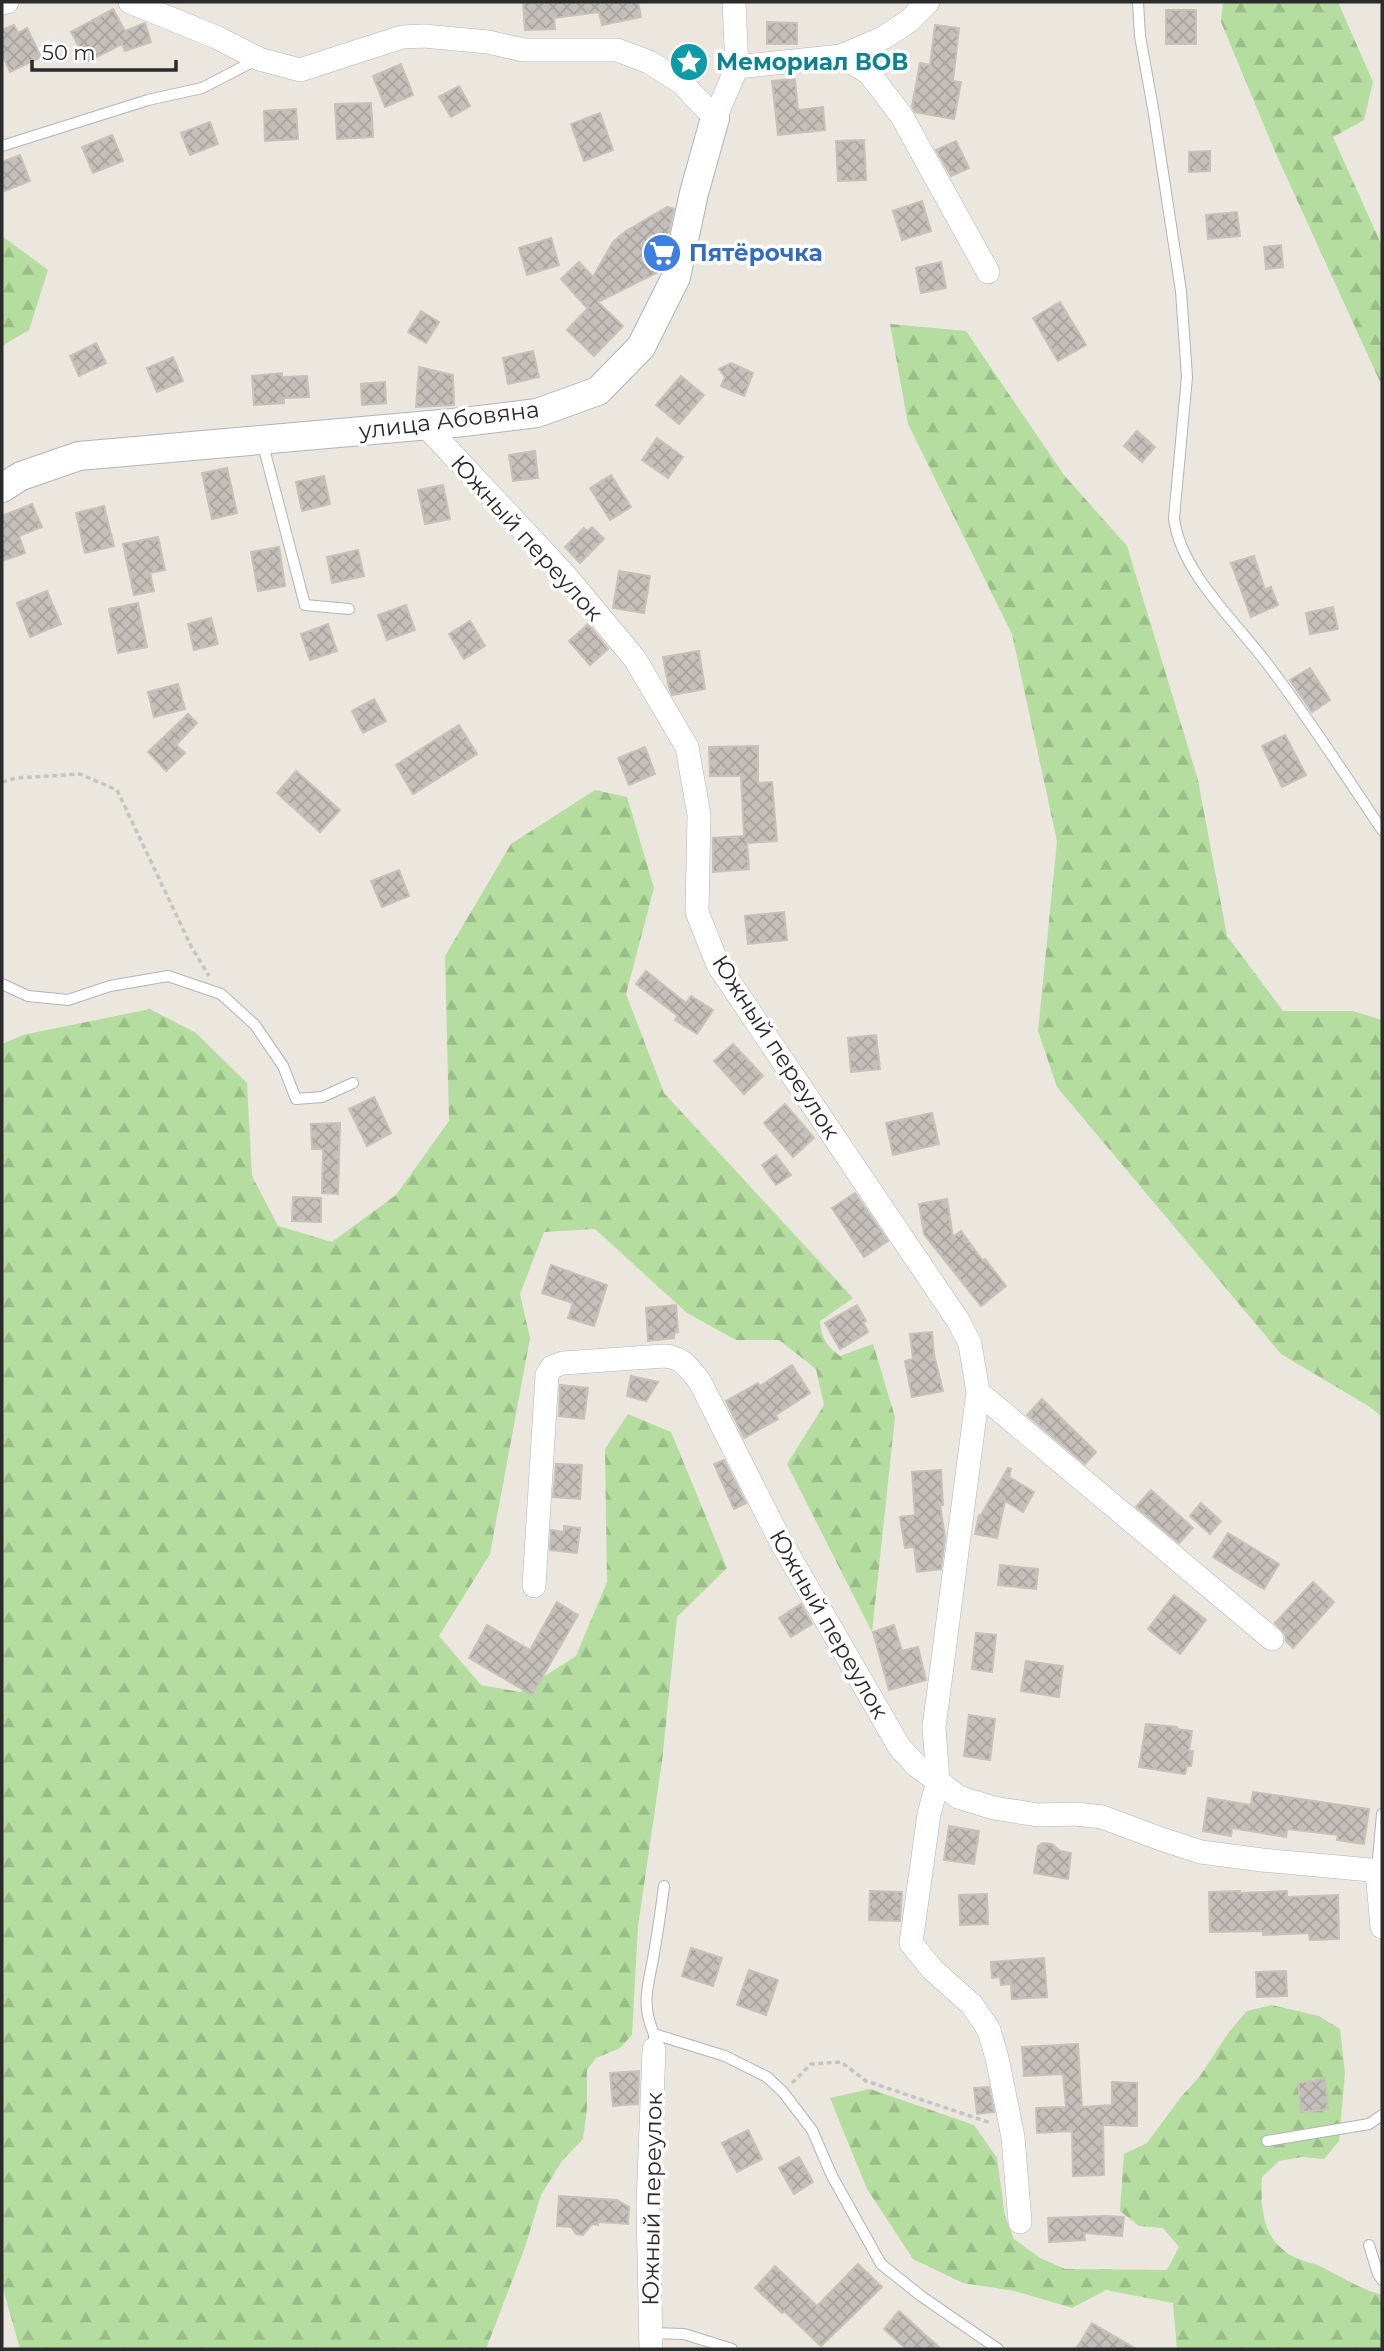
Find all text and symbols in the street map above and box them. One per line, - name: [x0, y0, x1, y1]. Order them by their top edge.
- scale bar: [32, 28, 175, 72]
- text: 50 m: [42, 40, 96, 65]
- place icon: Мемориал ВОВ: [668, 41, 710, 83]
- place label: Мемориал ВОВ: [716, 48, 908, 76]
- supermarket icon: Пятёрочка: [641, 232, 683, 274]
- place label: Пятёрочка: [689, 239, 823, 267]
- street label: улица Абовяна: [356, 395, 541, 445]
- street label: Южный переулок: [445, 449, 609, 627]
- street label: Южный переулок: [706, 950, 846, 1145]
- street label: Южный переулок: [763, 1525, 895, 1724]
- street label: Южный переулок: [636, 2091, 668, 2306]

